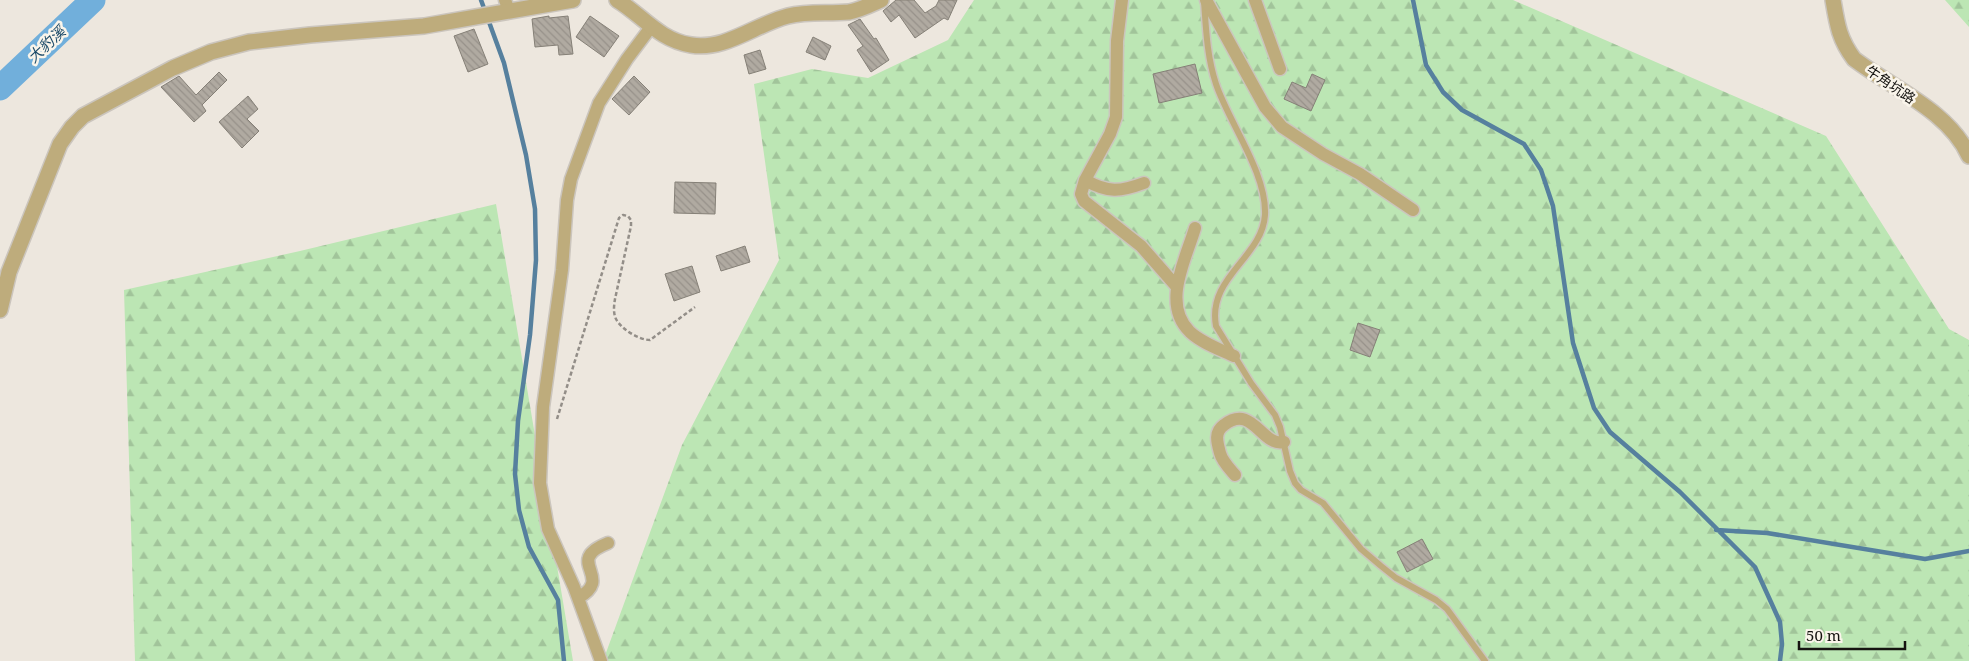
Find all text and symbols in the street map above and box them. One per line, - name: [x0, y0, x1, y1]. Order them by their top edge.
- water label: 大豹溪: [23, 20, 71, 67]
- street label: 牛角坑路: [1862, 60, 1920, 108]
- scale bar: [1799, 618, 1905, 650]
- text: 50 m: [1806, 625, 1841, 645]

